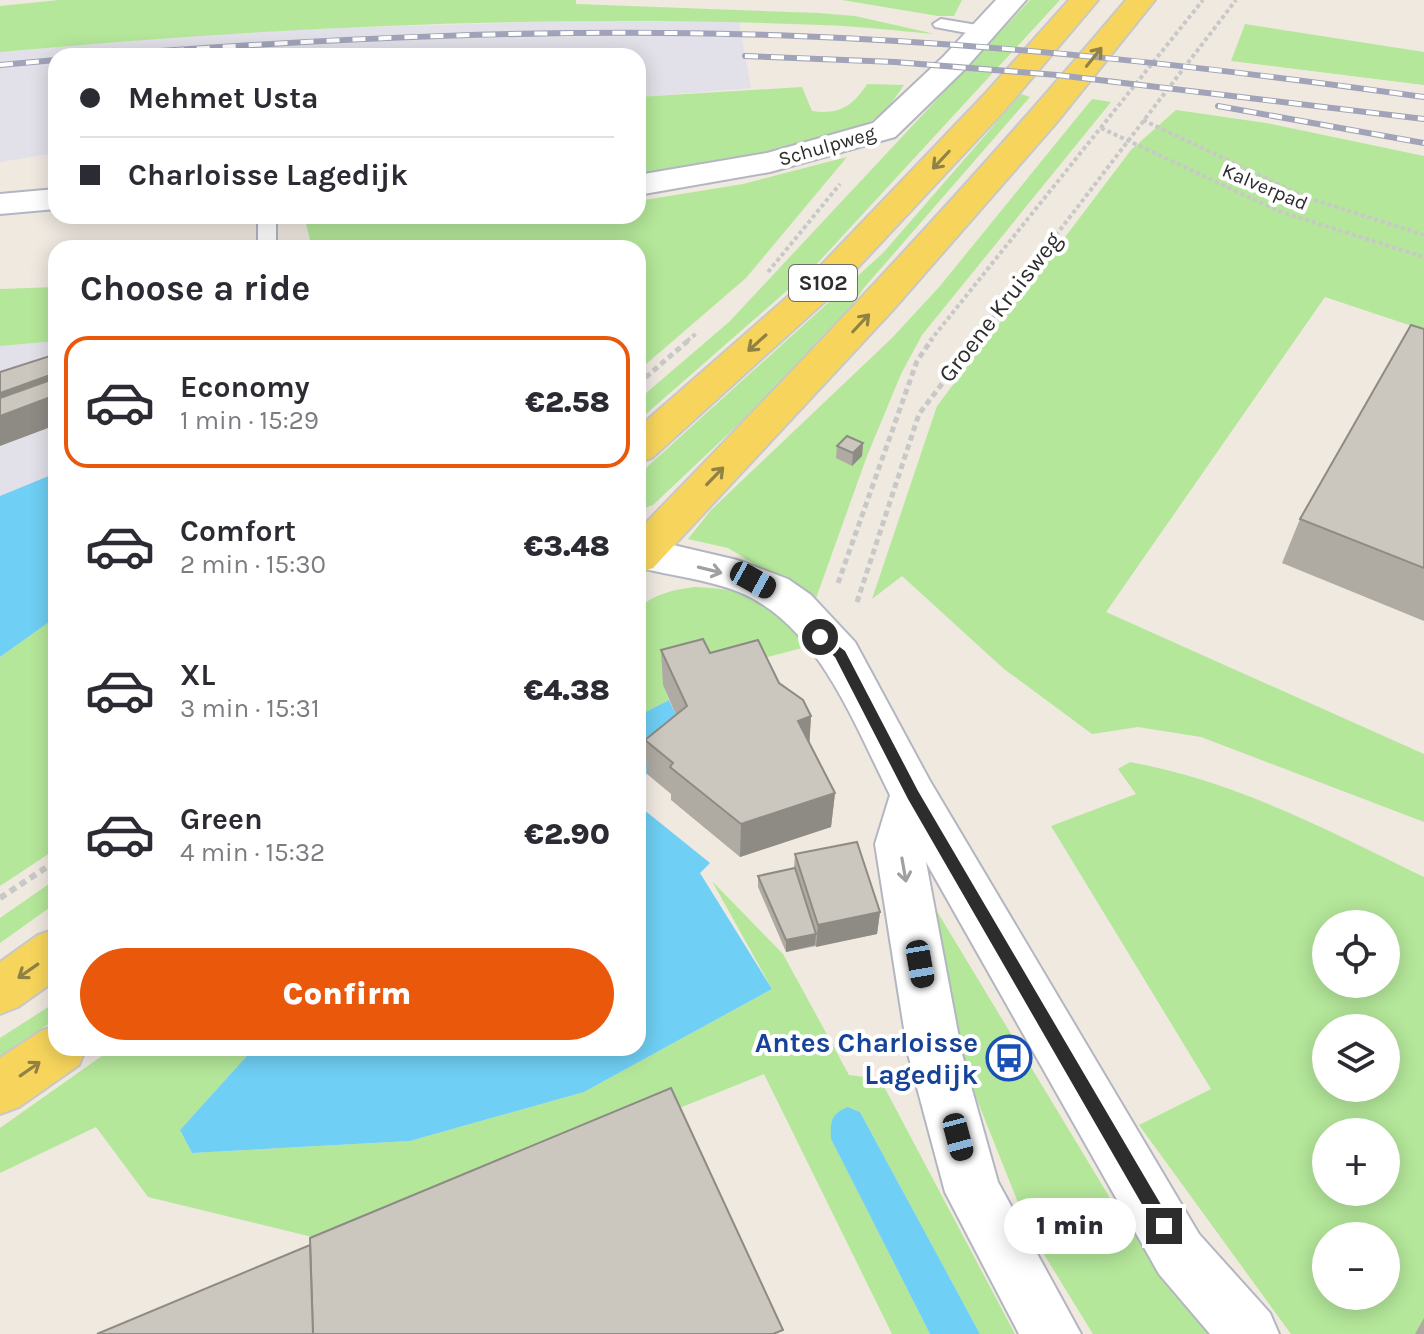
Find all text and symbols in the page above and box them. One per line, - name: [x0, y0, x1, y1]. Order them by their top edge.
- one-way arrow: [1085, 47, 1102, 68]
- text: Mehmet Usta: [128, 80, 319, 116]
- street label: Schulpweg: [776, 121, 878, 171]
- one-way arrow: [932, 150, 951, 170]
- text: Charloisse Lagedijk: [128, 157, 408, 193]
- street label: Kalverpad: [1219, 159, 1311, 215]
- street label: Groene Kruisweg: [933, 226, 1068, 388]
- road number: S102: [789, 265, 857, 301]
- text: Choose a ride: [80, 267, 310, 309]
- one-way arrow: [851, 313, 869, 333]
- one-way arrow: [747, 334, 767, 352]
- icon: car: [84, 366, 156, 438]
- text: Economy: [180, 369, 310, 405]
- text: €2.58: [525, 384, 610, 420]
- text: 1 min · 15:29: [180, 405, 319, 436]
- one-way arrow: [705, 467, 724, 486]
- icon: car: [84, 510, 156, 582]
- text: Comfort: [180, 513, 296, 549]
- text: €3.48: [524, 528, 610, 564]
- text: 2 min · 15:30: [180, 549, 326, 580]
- car: [726, 558, 780, 602]
- one-way arrow: [696, 563, 722, 578]
- route start: [802, 619, 838, 655]
- icon: car: [84, 654, 156, 726]
- text: XL: [180, 657, 215, 693]
- text: €4.38: [524, 672, 610, 708]
- text: 3 min · 15:31: [180, 693, 320, 724]
- icon: car: [84, 798, 156, 870]
- text: Green: [180, 801, 263, 837]
- text: €2.90: [524, 816, 610, 852]
- text: 4 min · 15:32: [180, 837, 325, 868]
- one-way arrow: [897, 857, 912, 883]
- map controls: [1312, 910, 1400, 1310]
- button: locate: [1312, 910, 1400, 998]
- car: [904, 938, 936, 990]
- button: Confirm: [80, 948, 614, 1040]
- one-way arrow: [18, 962, 39, 979]
- button: layers: [1312, 1014, 1400, 1102]
- place label: Antes Charloisse Lagedijk: [755, 1026, 978, 1091]
- bus stop icon: Antes Charloisse Lagedijk: [985, 1034, 1033, 1082]
- one-way arrow: [18, 1061, 40, 1077]
- car: [940, 1111, 976, 1163]
- button: +: [1312, 1118, 1400, 1206]
- callout: 1 min: [1004, 1198, 1136, 1254]
- route end: [1146, 1208, 1182, 1244]
- text: 1 min: [1036, 1210, 1104, 1241]
- button: −: [1312, 1222, 1400, 1310]

